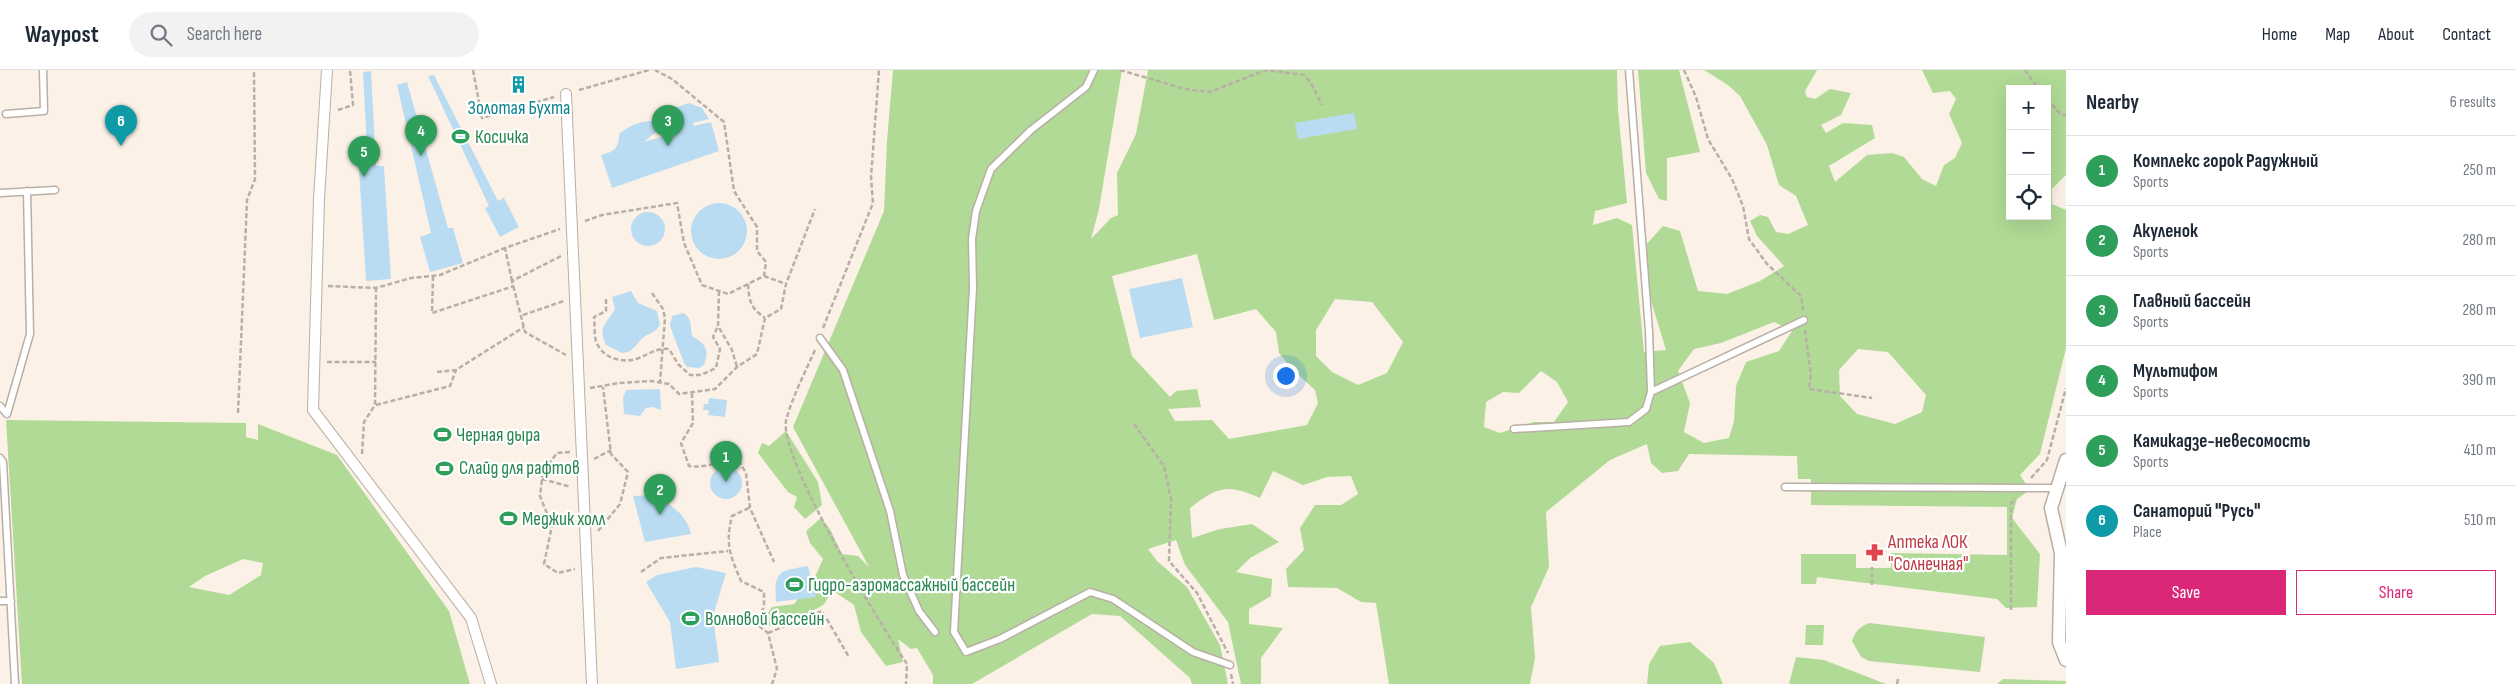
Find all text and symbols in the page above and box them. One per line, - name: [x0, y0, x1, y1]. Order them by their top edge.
- search box: [129, 12, 479, 57]
- text: Waypost: [25, 20, 99, 49]
- icon: search: [147, 21, 175, 49]
- text: Search here: [187, 23, 262, 46]
- text: Home: [2262, 24, 2297, 45]
- text: Map: [2325, 24, 2350, 45]
- text: About: [2378, 24, 2414, 45]
- text: Contact: [2442, 24, 2491, 45]
- building icon: Золотая Бухта: [509, 75, 529, 95]
- map controls: [2006, 85, 2051, 220]
- button: +: [2006, 85, 2051, 130]
- text: Nearby: [2086, 90, 2139, 115]
- text: 6 results: [2450, 93, 2496, 112]
- place label: Золотая Бухта: [468, 97, 570, 120]
- pin: 6: [105, 105, 137, 146]
- pin: 3: [652, 105, 684, 146]
- pin: 4: [405, 115, 437, 156]
- place label: Косичка: [475, 126, 529, 149]
- sports icon: Косичка: [451, 127, 471, 147]
- button: −: [2006, 130, 2051, 175]
- pin: 5: [348, 136, 380, 177]
- text: Комплекс горок Радужный: [2133, 150, 2318, 173]
- text: 1: [2099, 161, 2105, 180]
- text: 250 m: [2463, 161, 2496, 180]
- text: Sports: [2133, 173, 2168, 192]
- button: locate: [2006, 175, 2051, 220]
- text: Акуленок: [2133, 220, 2198, 243]
- text: 2: [2098, 231, 2106, 250]
- text: 280 m: [2462, 231, 2496, 250]
- text: Sports: [2133, 243, 2168, 262]
- text: Главный бассейн: [2133, 290, 2251, 313]
- text: 3: [2098, 301, 2106, 320]
- text: 280 m: [2462, 301, 2496, 320]
- text: Sports: [2133, 313, 2168, 332]
- text: Мультифом: [2133, 360, 2218, 383]
- your location: [1273, 363, 1299, 389]
- text: 4: [2098, 371, 2106, 390]
- text: 390 m: [2462, 371, 2496, 390]
- text: Sports: [2133, 383, 2168, 402]
- place label: Черная дыра: [456, 424, 540, 447]
- sports icon: Черная дыра: [432, 425, 452, 445]
- text: Камикадзе-невесомость: [2133, 430, 2310, 453]
- pin: 1: [710, 441, 742, 482]
- text: 5: [2098, 441, 2106, 460]
- text: 410 m: [2464, 441, 2496, 460]
- text: Sports: [2133, 453, 2168, 472]
- place label: Слайд для рафтов: [459, 457, 580, 480]
- sports icon: Слайд для рафтов: [435, 458, 455, 478]
- pin: 2: [644, 474, 676, 515]
- text: Санаторий "Русь": [2133, 500, 2260, 523]
- place label: Меджик холл: [522, 508, 606, 531]
- sports icon: Меджик холл: [498, 509, 518, 529]
- text: 6: [2098, 511, 2106, 530]
- text: 510 m: [2464, 511, 2496, 530]
- text: Place: [2133, 523, 2162, 542]
- place label: Аптека ЛОК "Солнечная": [1887, 531, 1969, 576]
- pharmacy icon: Аптека ЛОК "Солнечная": [1864, 543, 1884, 563]
- button: Save: [2086, 570, 2286, 615]
- button: Share: [2296, 570, 2496, 615]
- place label: Гидро-аэромассажный бассейн: [808, 574, 1015, 597]
- sports icon: Гидро-аэромассажный бассейн: [784, 575, 804, 595]
- place label: Волновой бассейн: [705, 608, 824, 631]
- sports icon: Волновой бассейн: [681, 609, 701, 629]

